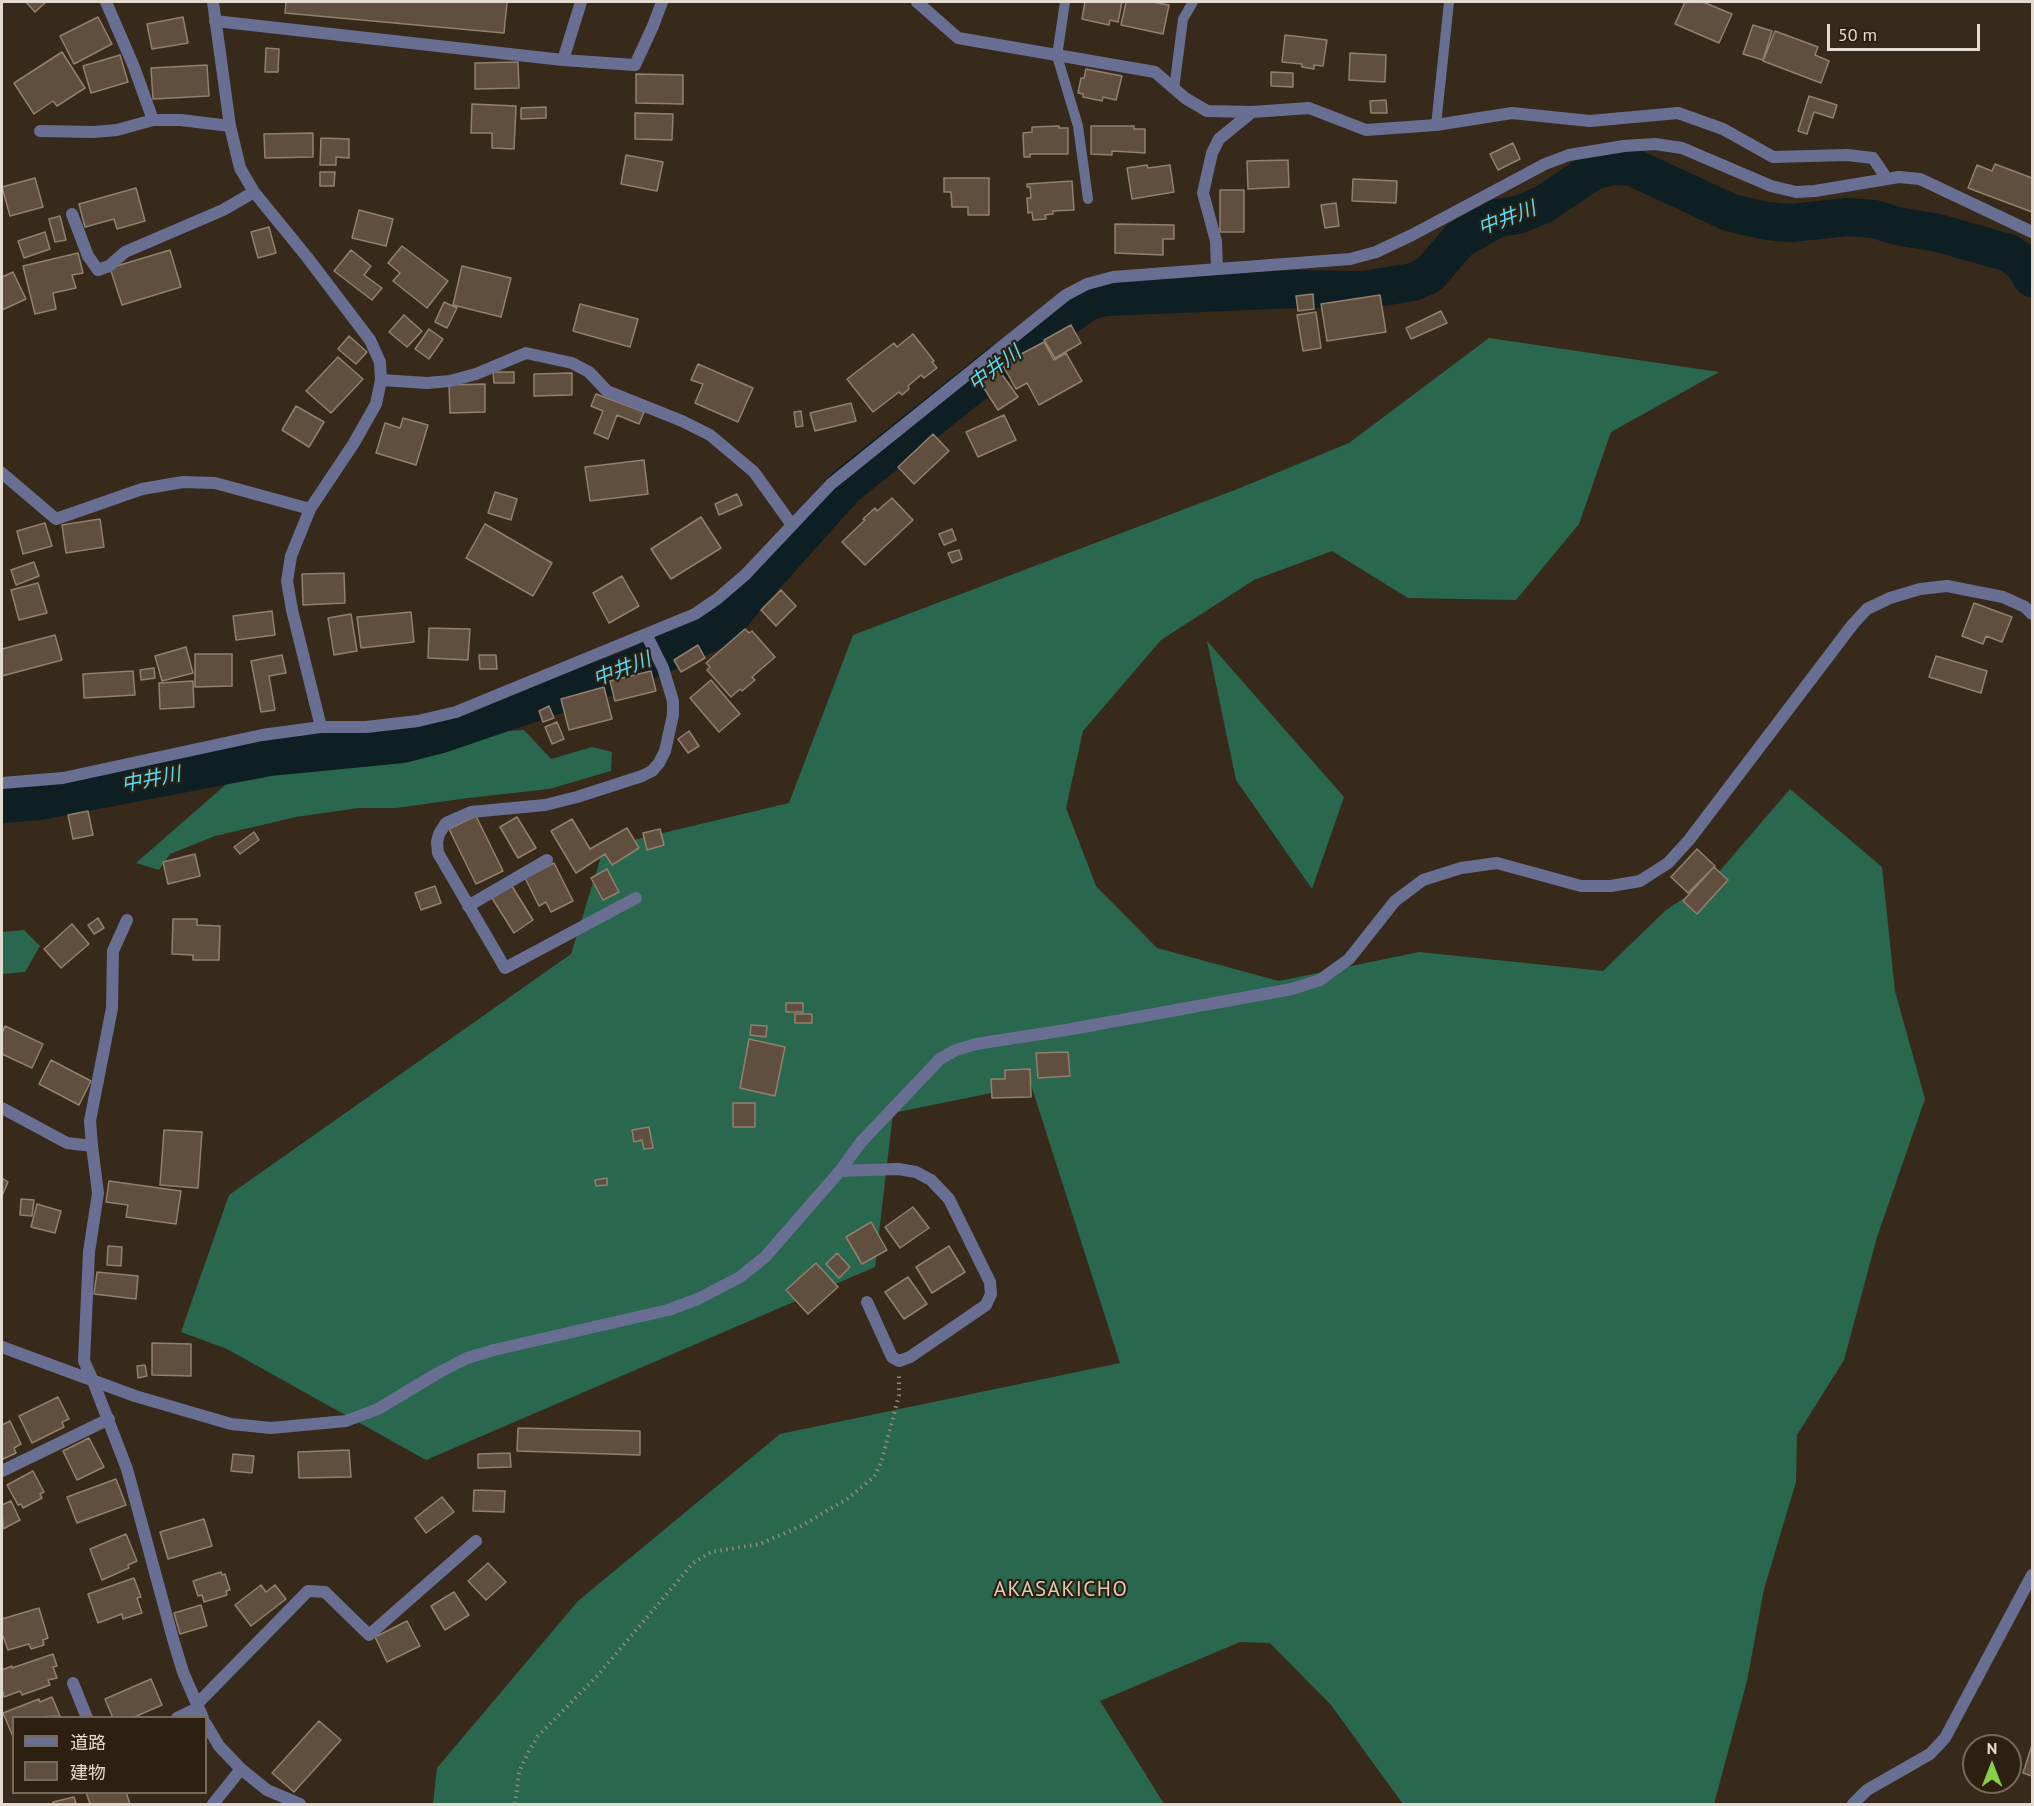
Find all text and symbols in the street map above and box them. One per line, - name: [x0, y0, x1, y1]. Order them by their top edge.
- scale bar: [1830, 12, 1983, 50]
- text: 50 m: [1838, 23, 1877, 46]
- water label: 中井川: [1475, 197, 1539, 241]
- water label: 中井川: [964, 341, 1026, 397]
- water label: 中井川: [590, 648, 654, 692]
- water label: 中井川: [119, 762, 183, 798]
- district label: AKASAKICHO: [994, 1577, 1128, 1603]
- legend: [12, 1716, 207, 1794]
- text: 道路: [70, 1731, 106, 1754]
- north arrow: [1962, 1734, 2022, 1794]
- text: N: [1987, 1738, 1997, 1758]
- text: 建物: [70, 1761, 106, 1784]

